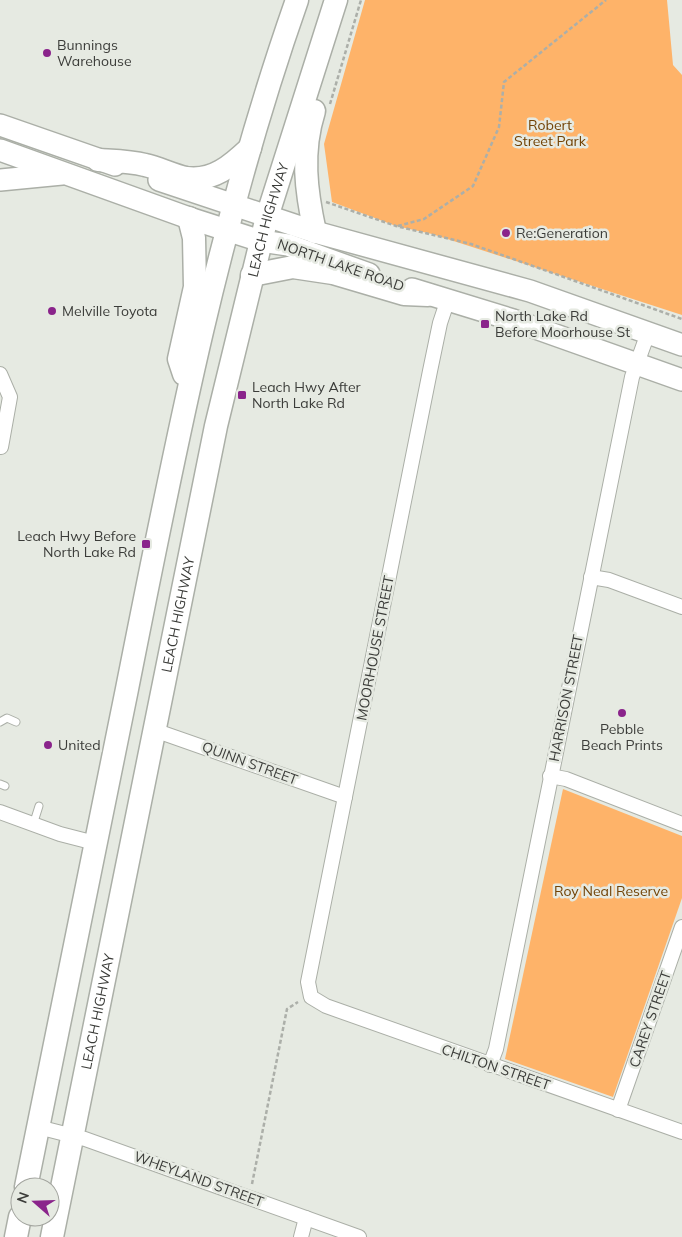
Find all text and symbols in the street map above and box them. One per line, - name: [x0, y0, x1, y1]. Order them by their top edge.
- place label: Bunnings Warehouse: [57, 36, 132, 70]
- marker: Bunnings Warehouse: [41, 47, 53, 59]
- park label: Robert Street Park: [514, 116, 587, 150]
- street label: LEACH HIGHWAY: [244, 160, 293, 279]
- place label: Re:Generation: [516, 224, 608, 242]
- marker: Re:Generation: [500, 227, 512, 239]
- street label: NORTH LAKE ROAD: [275, 235, 407, 295]
- place label: Melville Toyota: [62, 302, 158, 320]
- marker: Melville Toyota: [46, 305, 58, 317]
- place label: North Lake Rd Before Moorhouse St: [495, 307, 630, 341]
- marker: North Lake Rd Before Moorhouse St: [479, 318, 491, 330]
- place label: Leach Hwy After North Lake Rd: [252, 378, 362, 412]
- marker: Leach Hwy After North Lake Rd: [236, 389, 248, 401]
- place label: Leach Hwy Before North Lake Rd: [17, 527, 136, 561]
- marker: Leach Hwy Before North Lake Rd: [140, 538, 152, 550]
- street label: LEACH HIGHWAY: [157, 555, 198, 674]
- street label: MOORHOUSE STREET: [352, 574, 398, 722]
- street label: HARRISON STREET: [545, 632, 587, 763]
- marker: Pebble Beach Prints: [616, 707, 628, 719]
- place label: Pebble Beach Prints: [581, 720, 663, 754]
- place label: United: [58, 736, 101, 754]
- street label: QUINN STREET: [200, 737, 301, 789]
- marker: United: [42, 739, 54, 751]
- park label: Roy Neal Reserve: [554, 882, 668, 900]
- street label: LEACH HIGHWAY: [77, 952, 118, 1071]
- street label: CAREY STREET: [625, 968, 675, 1070]
- street label: CHILTON STREET: [439, 1040, 553, 1094]
- street label: WHEYLAND STREET: [132, 1147, 267, 1211]
- north arrow: [10, 1177, 60, 1227]
- text: N: [13, 1190, 33, 1206]

